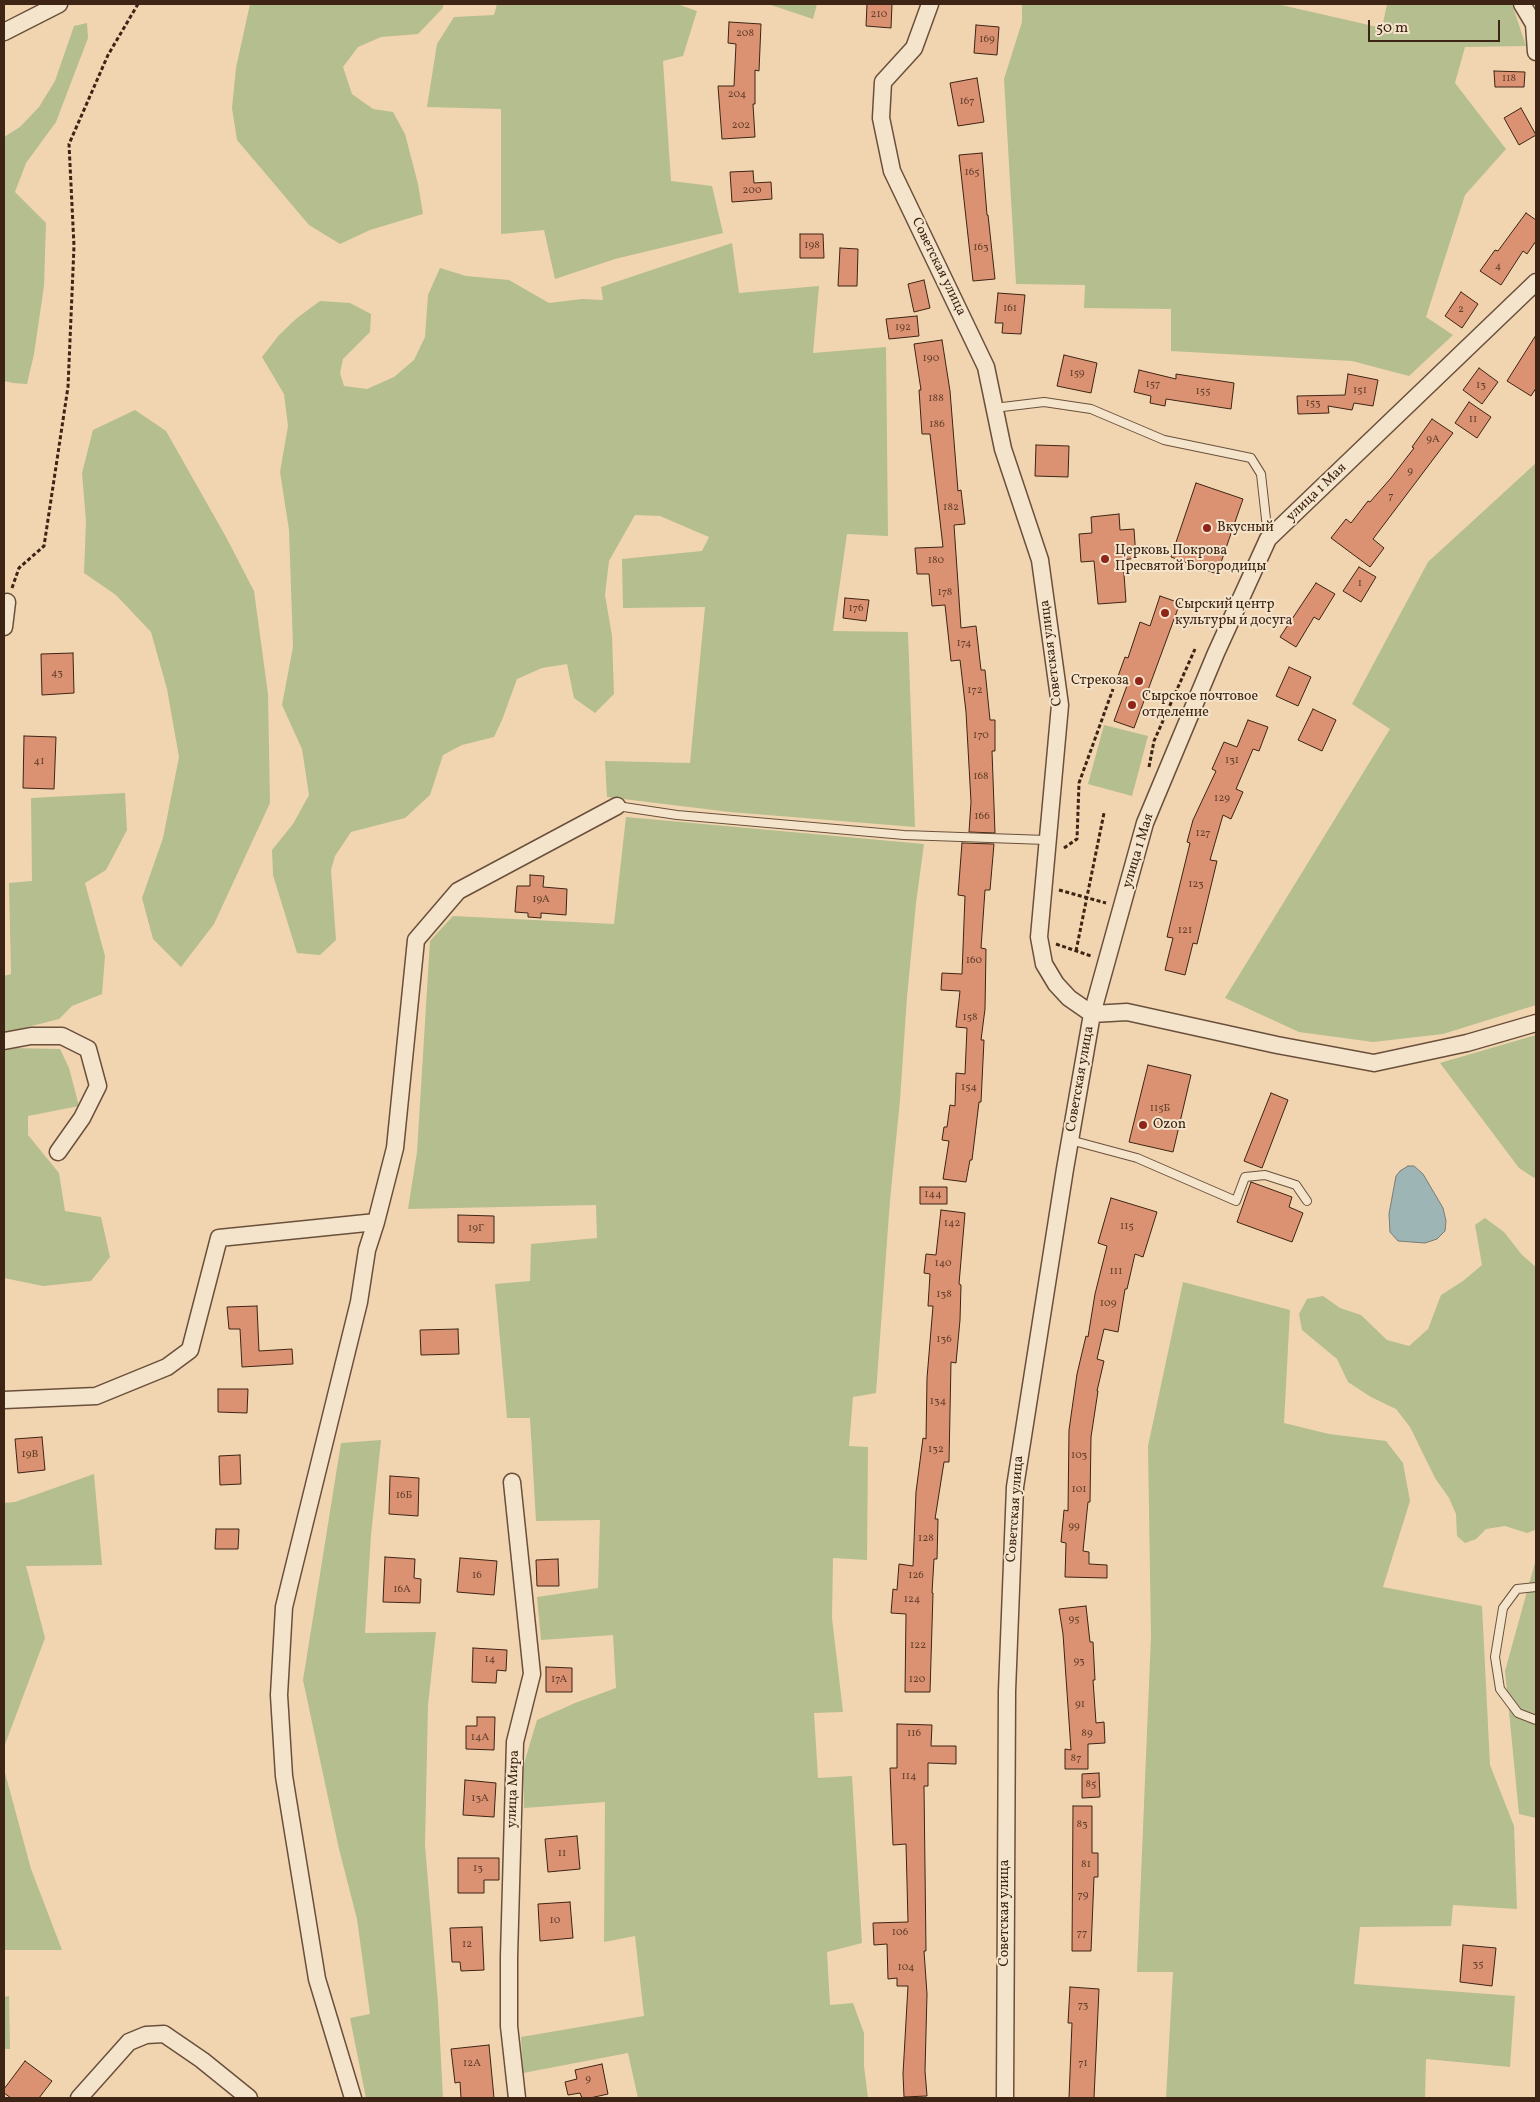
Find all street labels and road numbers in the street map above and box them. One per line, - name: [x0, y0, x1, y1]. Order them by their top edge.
- street label: Советская улица: [907, 215, 969, 319]
- street label: улица 1 Мая: [1283, 460, 1351, 526]
- street label: Советская улица: [1037, 599, 1067, 707]
- street label: улица 1 Мая: [1120, 812, 1158, 890]
- street label: Советская улица: [1063, 1025, 1099, 1133]
- street label: Советская улица: [1004, 1455, 1028, 1563]
- street label: улица Мира: [504, 1750, 524, 1828]
- street label: Советская улица: [997, 1859, 1013, 1967]

